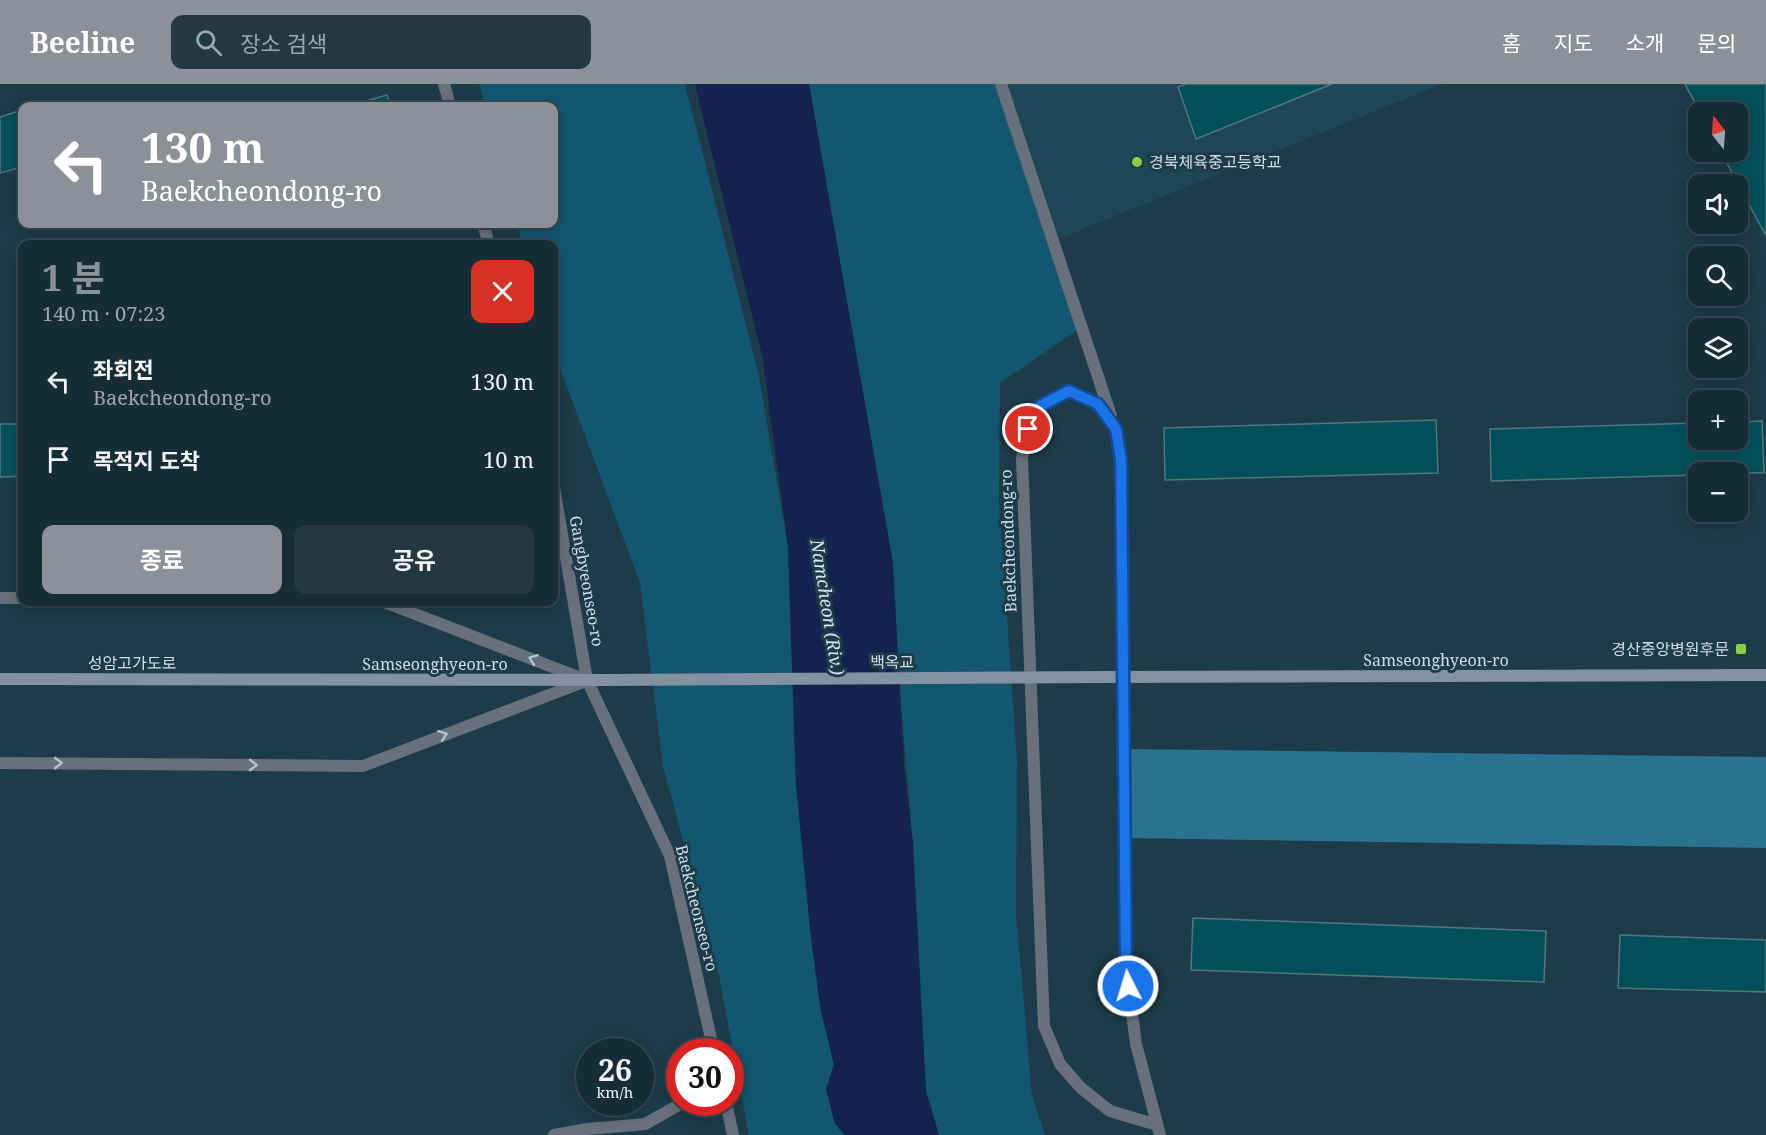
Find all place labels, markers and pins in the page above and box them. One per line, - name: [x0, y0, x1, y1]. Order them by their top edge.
- place label: 경북체육중고등학교: [1149, 151, 1281, 173]
- marker: 경북체육중고등학교: [1130, 155, 1144, 169]
- pin: [1002, 403, 1053, 454]
- place label: 경산중앙병원후문: [1611, 638, 1729, 660]
- marker: 경산중앙병원후문: [1734, 642, 1748, 656]

